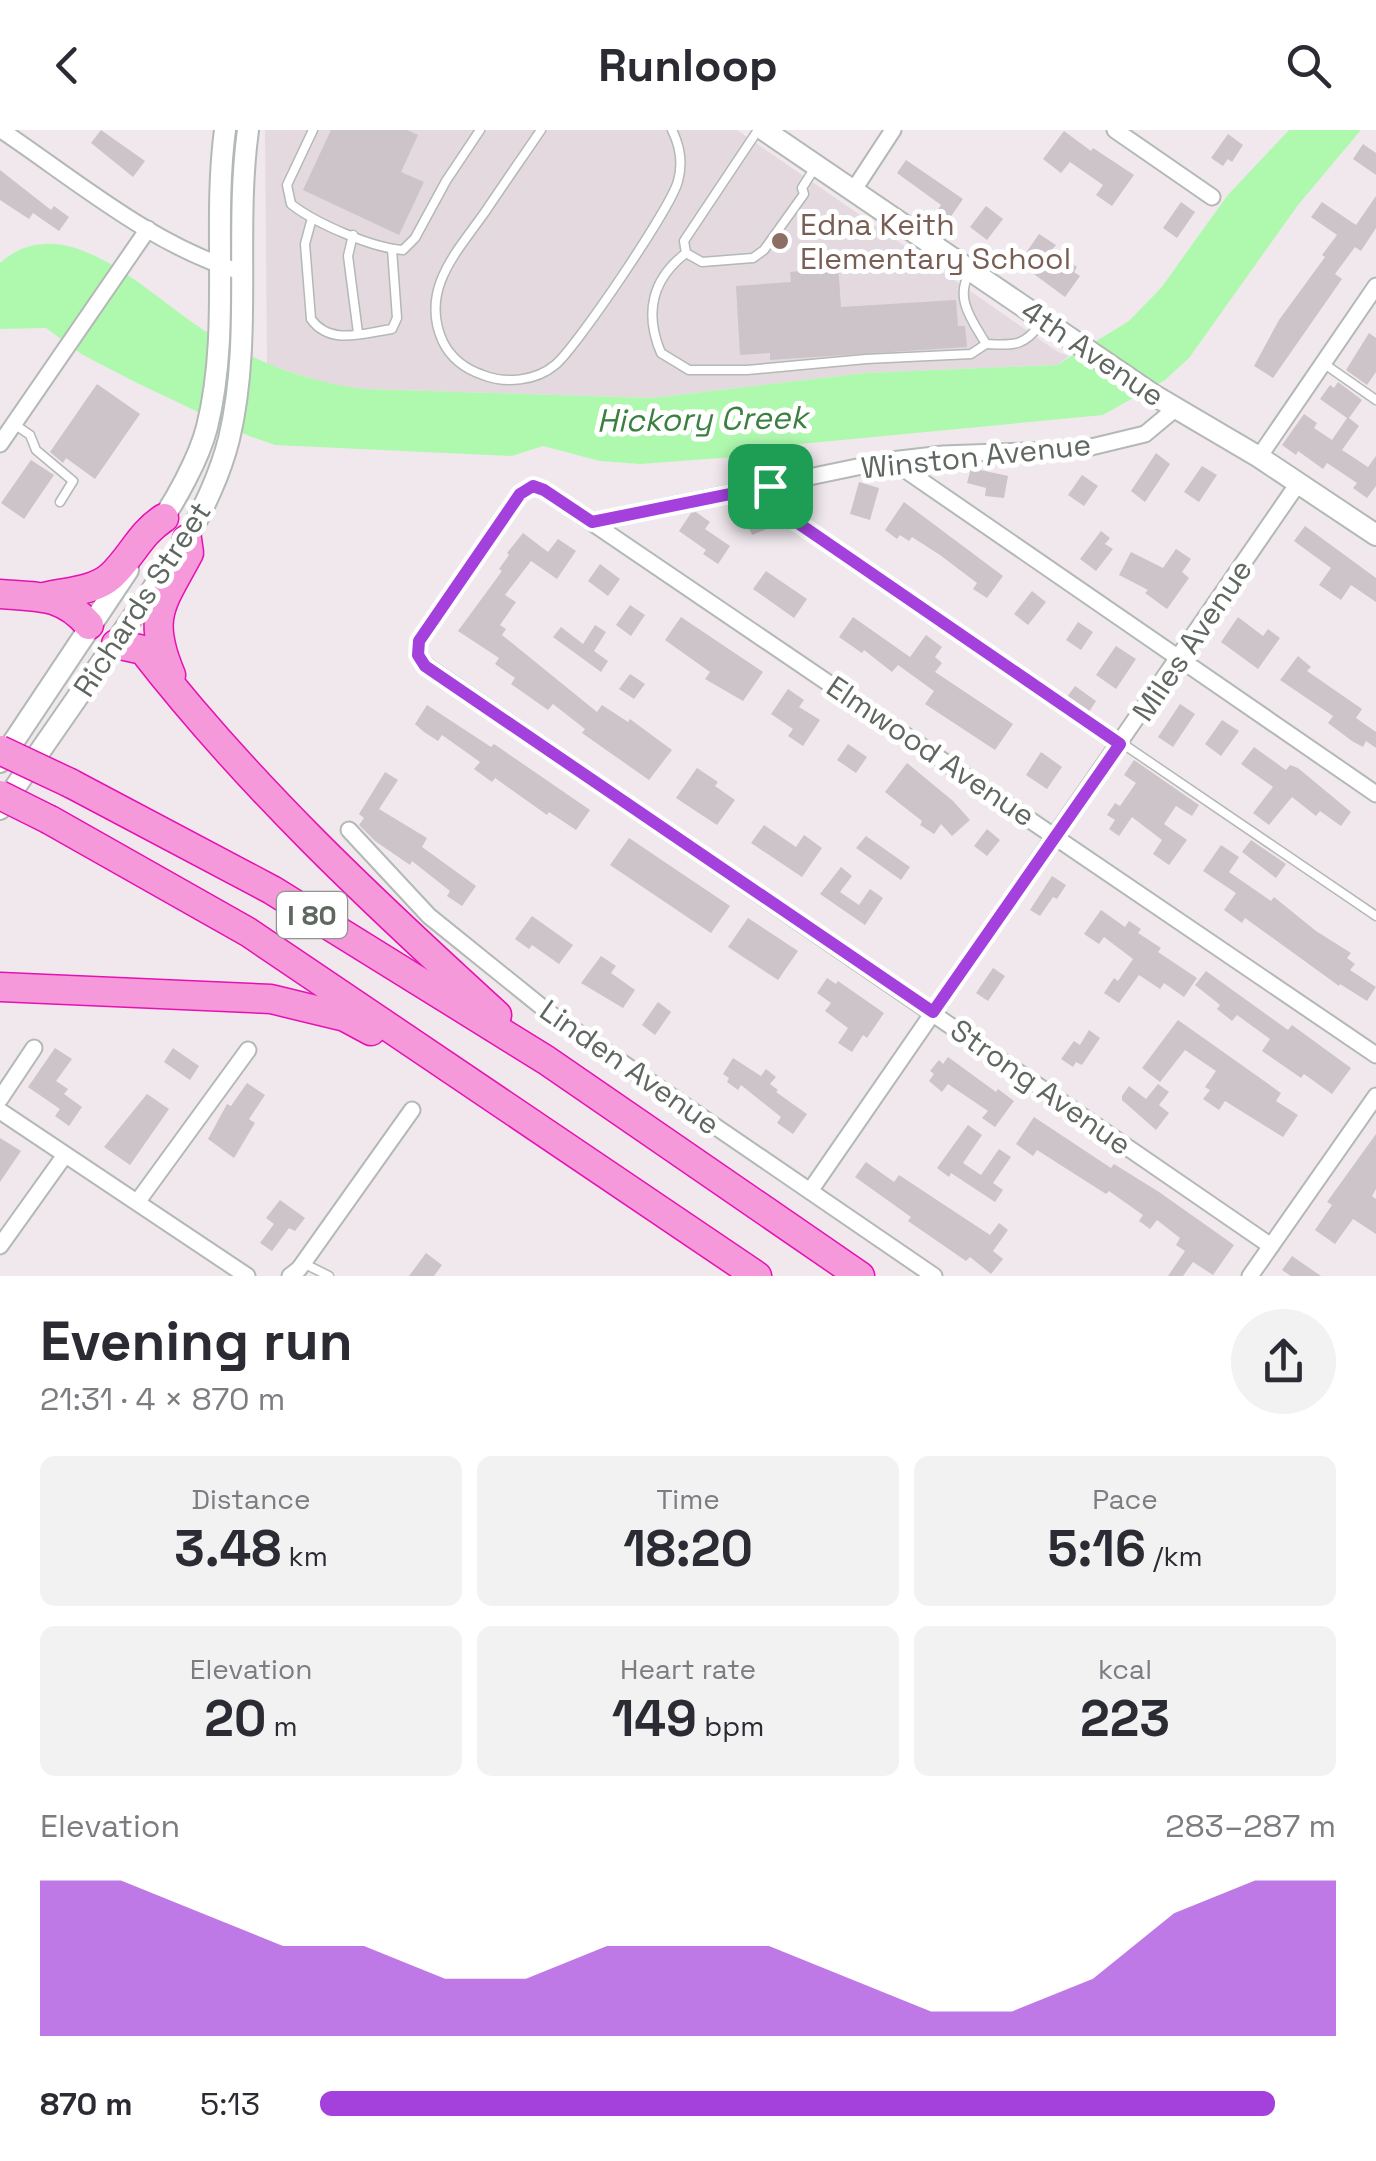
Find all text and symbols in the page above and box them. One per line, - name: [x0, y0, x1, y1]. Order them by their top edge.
- text: Runloop: [598, 37, 778, 94]
- icon: back: [40, 38, 95, 93]
- icon: search: [1281, 38, 1336, 93]
- place label: Edna Keith Elementary School: [800, 205, 1071, 278]
- marker: Edna Keith Elementary School: [769, 230, 791, 252]
- street label: 4th Avenue: [1014, 291, 1172, 415]
- water label: Hickory Creek: [596, 397, 812, 441]
- street label: Winston Avenue: [859, 425, 1093, 487]
- pin: [728, 444, 813, 529]
- icon: arrive: [743, 459, 798, 514]
- street label: Richards Street: [64, 494, 220, 704]
- street label: Miles Avenue: [1123, 551, 1261, 729]
- street label: Elmwood Avenue: [819, 667, 1043, 835]
- road number: I 80: [277, 892, 347, 938]
- street label: Linden Avenue: [532, 991, 728, 1143]
- street label: Strong Avenue: [943, 1010, 1139, 1164]
- text: Evening run: [40, 1306, 353, 1376]
- button: share: [1231, 1309, 1336, 1414]
- text: 21:31 · 4 × 870 m: [40, 1379, 285, 1419]
- text: Distance: [191, 1481, 311, 1517]
- text: Time: [656, 1481, 720, 1517]
- text: Pace: [1092, 1481, 1158, 1517]
- text: 3.48: [174, 1517, 281, 1581]
- text: 18:20: [623, 1517, 753, 1581]
- text: 5:16: [1047, 1517, 1146, 1581]
- text: km: [281, 1538, 328, 1574]
- text: /km: [1146, 1538, 1203, 1574]
- text: Elevation: [190, 1651, 312, 1687]
- text: Heart rate: [620, 1651, 756, 1687]
- text: kcal: [1098, 1651, 1152, 1687]
- text: 20: [204, 1687, 266, 1751]
- text: 149: [612, 1687, 697, 1751]
- text: 223: [1080, 1687, 1170, 1751]
- text: m: [266, 1708, 298, 1744]
- text: bpm: [697, 1708, 764, 1744]
- text: Elevation: [40, 1806, 180, 1846]
- text: 283–287 m: [1165, 1806, 1336, 1846]
- text: 870 m: [40, 2084, 133, 2124]
- text: 5:13: [200, 2084, 260, 2124]

